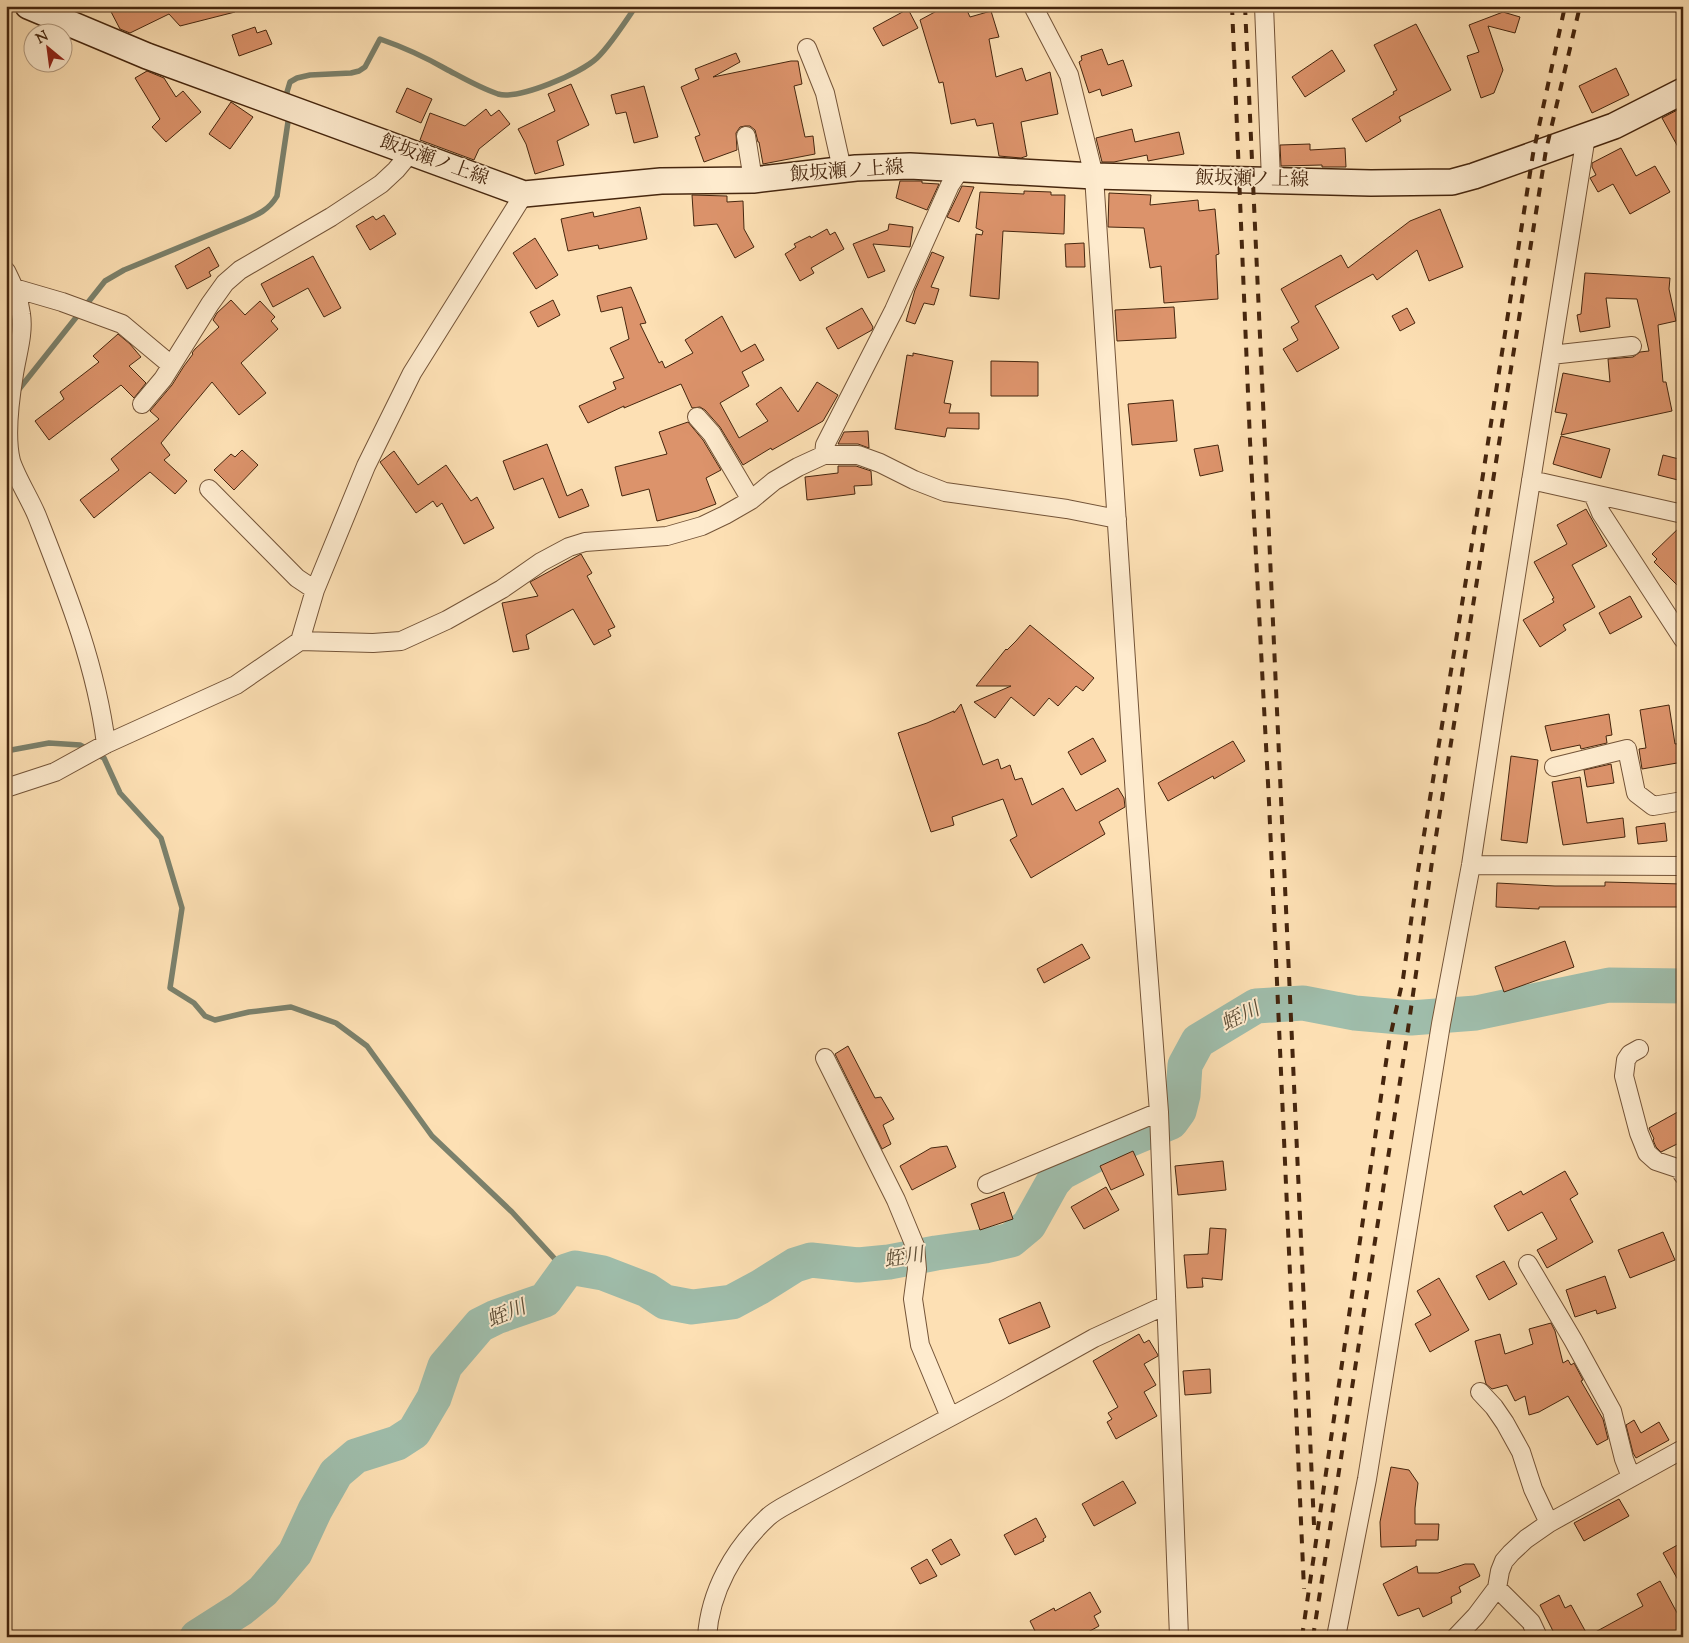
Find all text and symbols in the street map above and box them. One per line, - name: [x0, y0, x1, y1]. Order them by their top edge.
- north arrow: [22, 22, 72, 72]
- text: N: [33, 27, 52, 50]
- street label: 飯坂瀬ノ上線: [376, 129, 492, 193]
- street label: 飯坂瀬ノ上線: [789, 155, 905, 189]
- street label: 飯坂瀬ノ上線: [1195, 166, 1309, 194]
- water label: 蛭川: [1217, 995, 1267, 1040]
- water label: 蛭川: [882, 1241, 928, 1276]
- water label: 蛭川: [483, 1293, 533, 1336]

